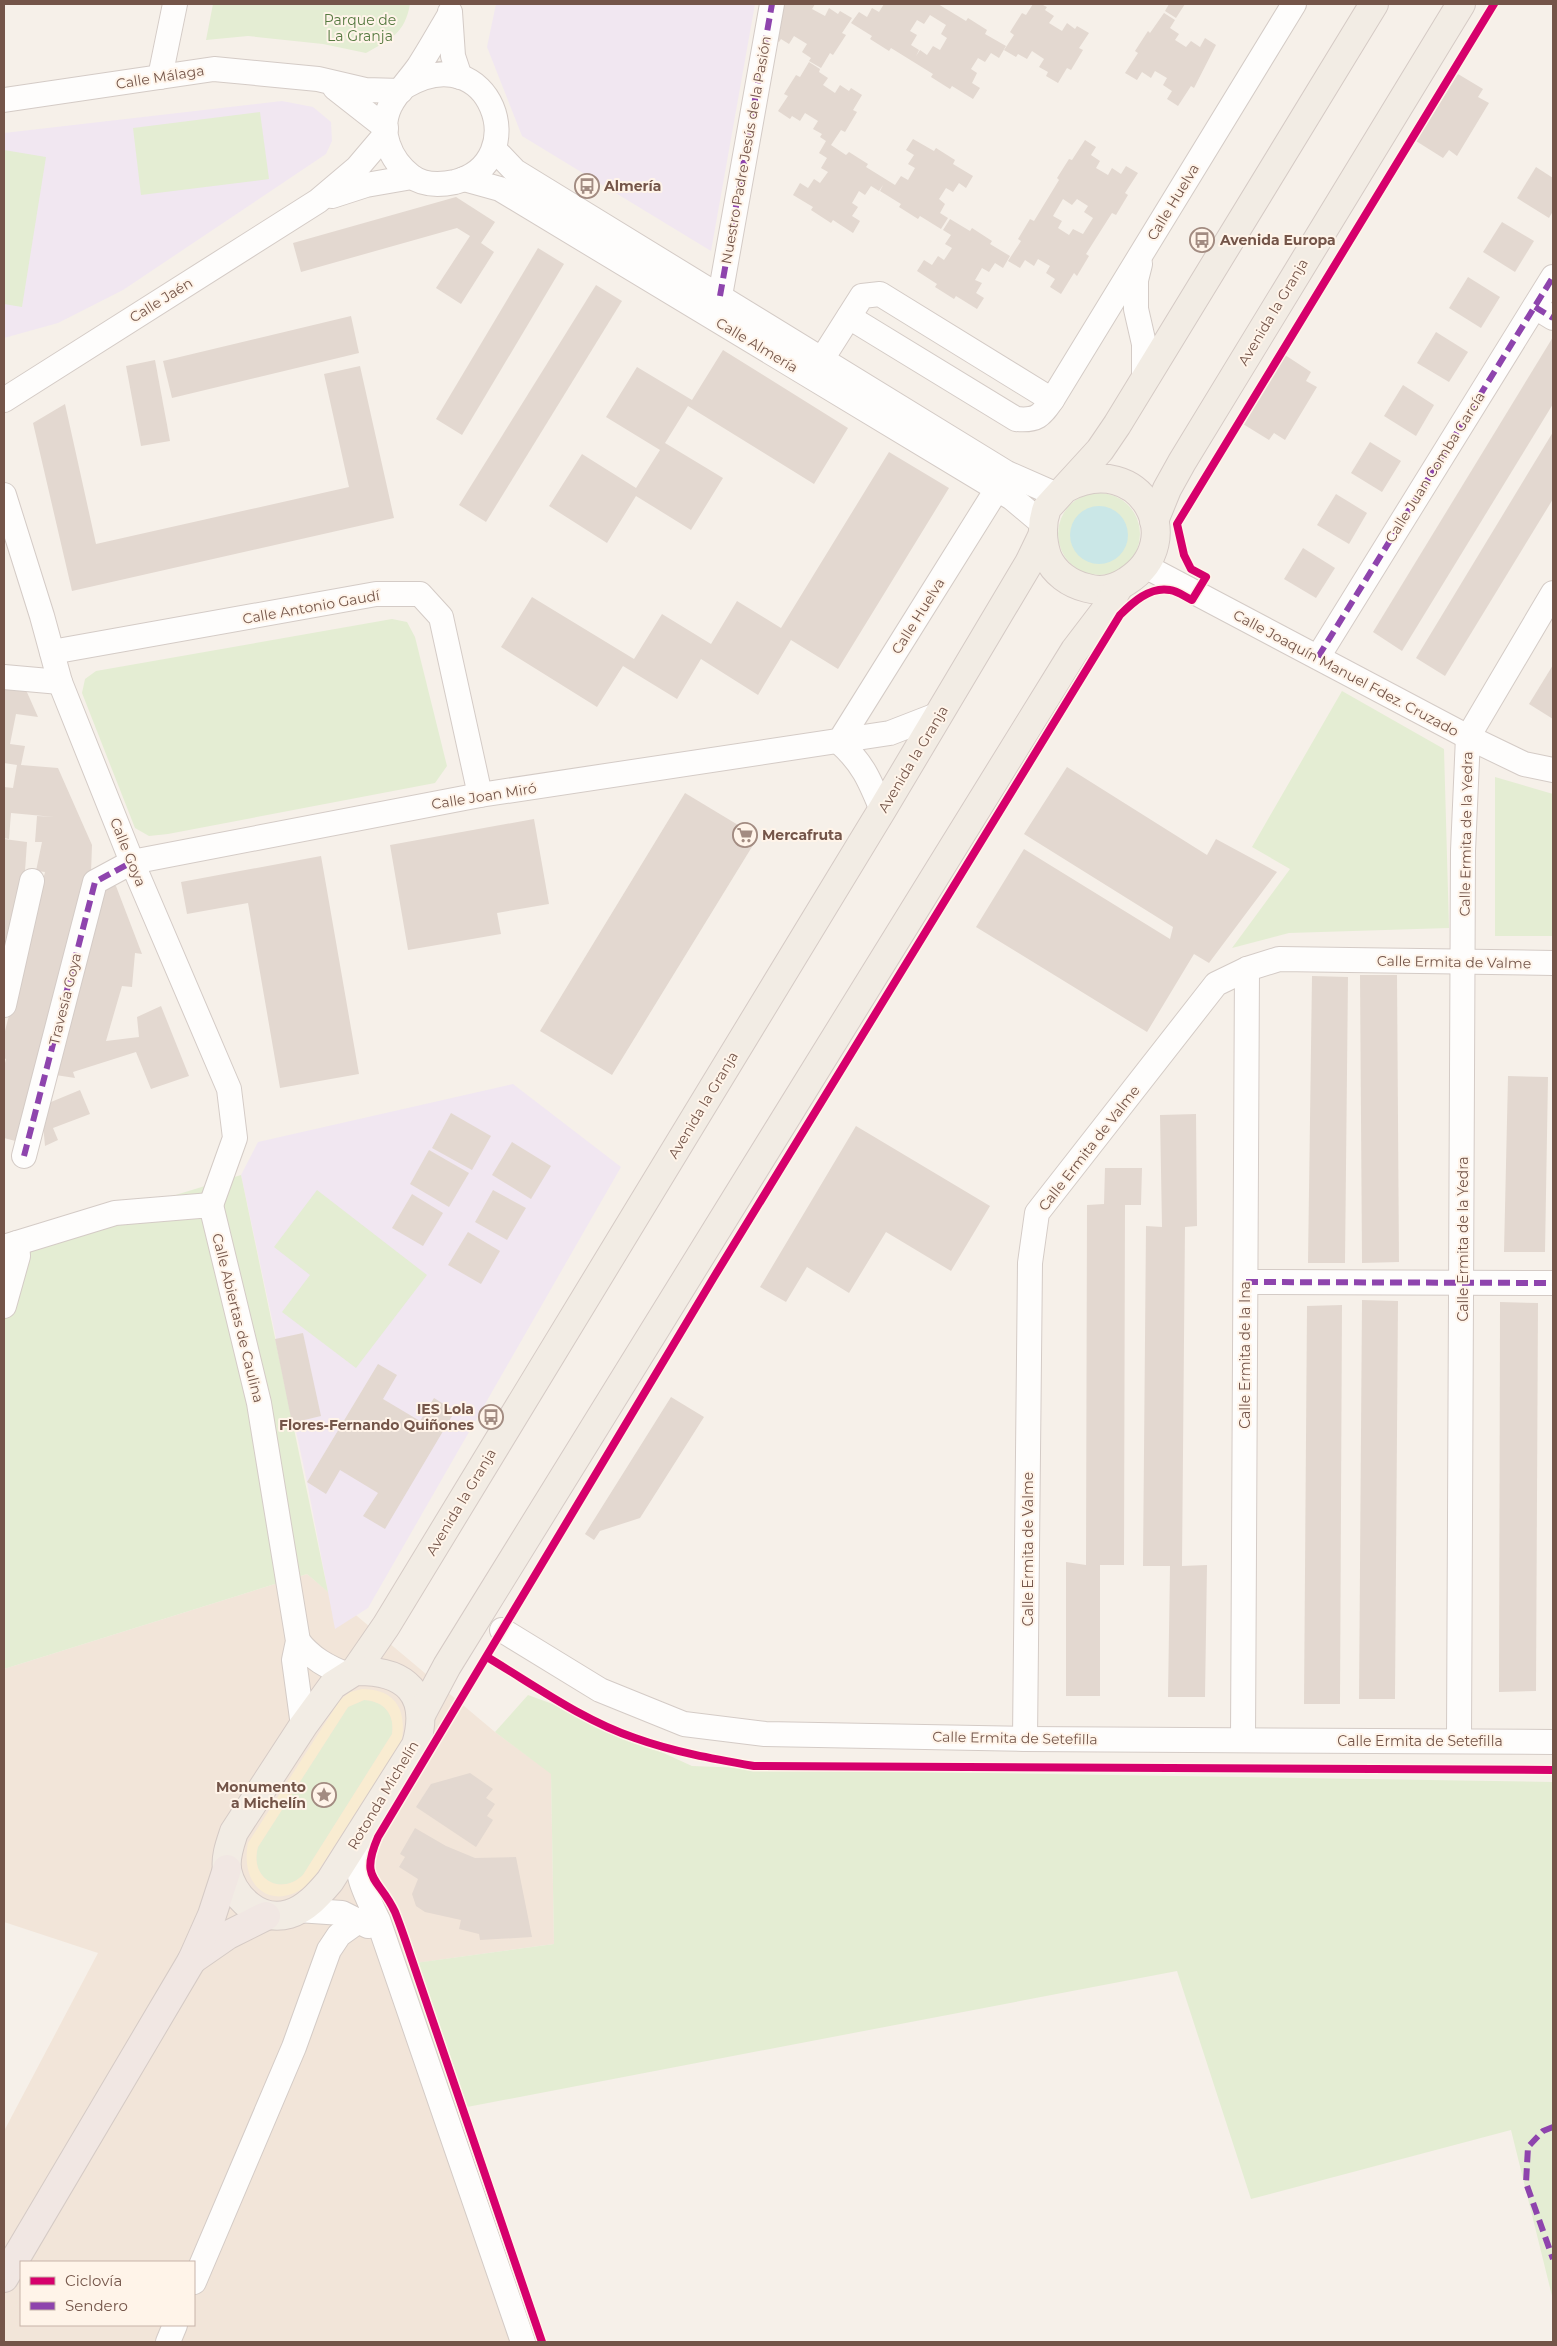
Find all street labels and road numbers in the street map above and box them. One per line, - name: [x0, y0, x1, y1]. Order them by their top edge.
- street label: Nuestro Padre Jesús de la Pasión: [717, 35, 775, 265]
- street label: Calle Málaga: [115, 61, 205, 93]
- street label: Calle Huelva: [1143, 160, 1203, 244]
- street label: Avenida la Granja: [1234, 255, 1312, 369]
- street label: Calle Jaén: [126, 274, 196, 326]
- street label: Calle Almería: [713, 313, 801, 377]
- street label: Calle Juan Comba García: [1381, 388, 1489, 546]
- street label: Calle Huelva: [887, 575, 949, 657]
- street label: Calle Antonio Gaudí: [241, 586, 382, 628]
- street label: Calle Joaquín Manuel Fdez. Cruzado: [1230, 606, 1462, 740]
- street label: Avenida la Granja: [874, 702, 952, 816]
- street label: Calle Ermita de la Yedra: [1456, 751, 1476, 917]
- street label: Calle Joan Miró: [430, 779, 538, 813]
- street label: Calle Goya: [106, 815, 150, 889]
- street label: Travesía Goya: [45, 951, 85, 1047]
- street label: Calle Ermita de Valme: [1377, 952, 1531, 972]
- street label: Avenida la Granja: [664, 1048, 742, 1162]
- street label: Calle Ermita de Valme: [1034, 1082, 1144, 1214]
- street label: Calle Ermita de la Yedra: [1454, 1156, 1472, 1322]
- street label: Calle Abiertas de Caulina: [208, 1231, 268, 1405]
- street label: Calle Ermita de la Ina: [1236, 1281, 1254, 1429]
- street label: Avenida la Granja: [422, 1445, 500, 1559]
- street label: Calle Ermita de Valme: [1019, 1472, 1037, 1626]
- street label: Calle Ermita de Setefilla: [932, 1728, 1098, 1748]
- street label: Calle Ermita de Setefilla: [1337, 1732, 1503, 1750]
- street label: Rotonda Michelín: [343, 1737, 423, 1853]

